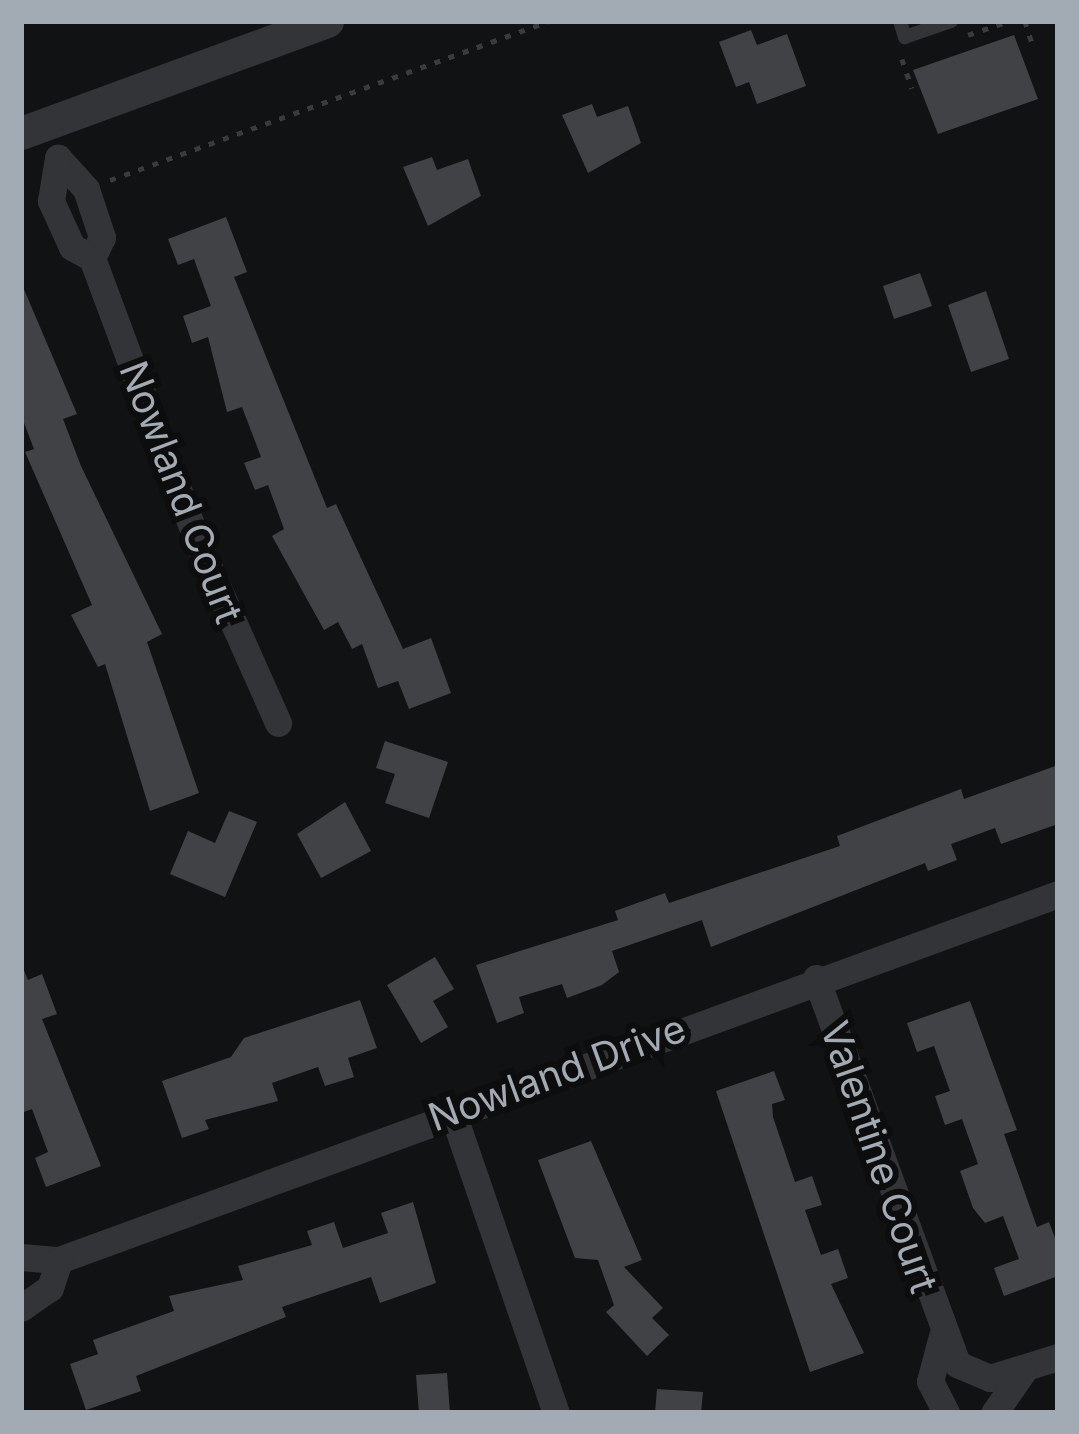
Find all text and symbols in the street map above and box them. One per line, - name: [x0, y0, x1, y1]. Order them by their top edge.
- street label: Nowland Court: [110, 355, 252, 629]
- street label: Nowland Drive: [422, 1005, 692, 1141]
- street label: Valentine Court: [811, 1015, 947, 1299]

